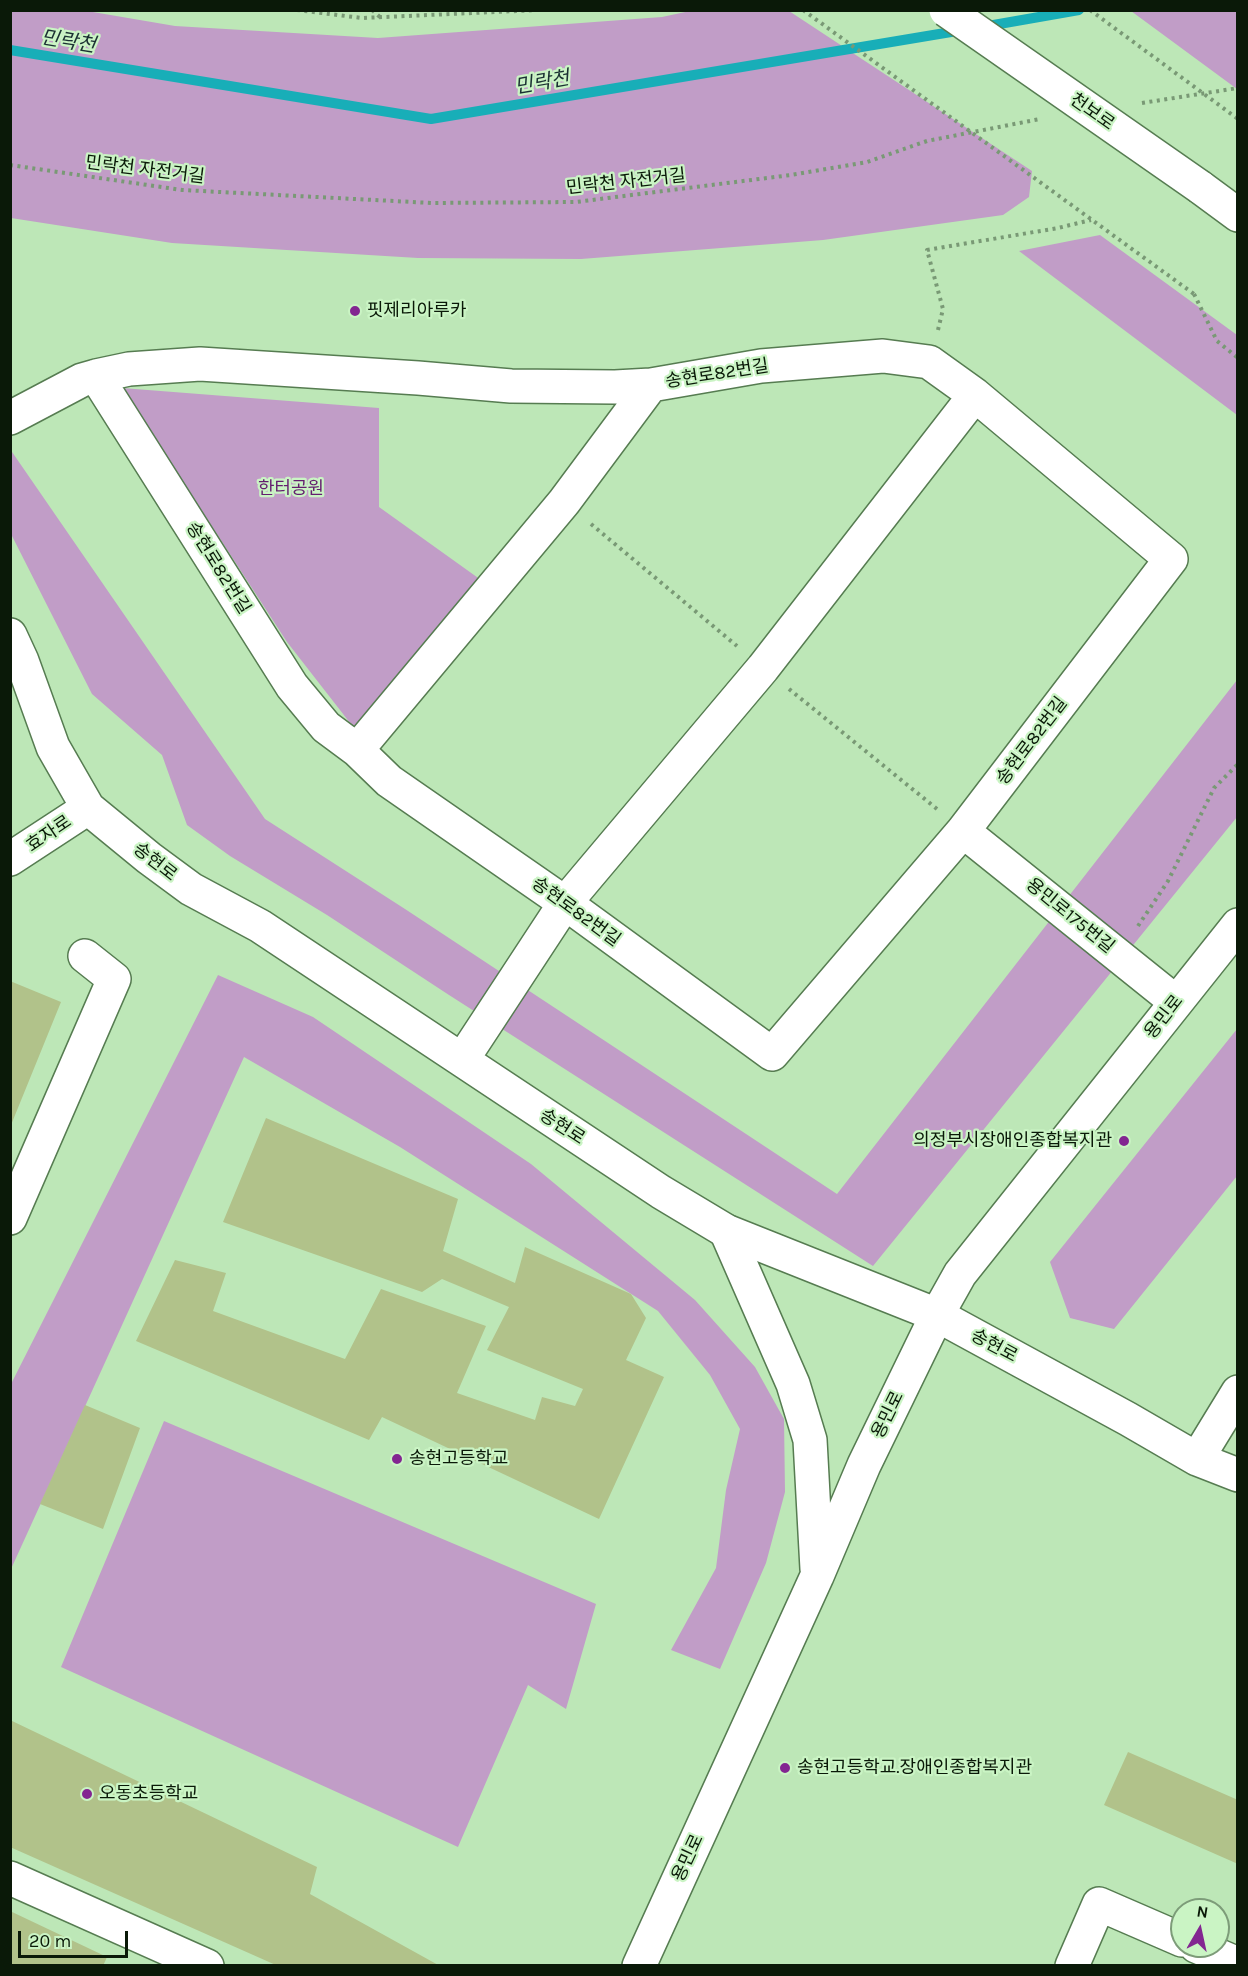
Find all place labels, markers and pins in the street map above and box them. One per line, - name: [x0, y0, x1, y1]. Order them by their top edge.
- place label: 핏제리아루카: [367, 300, 466, 322]
- marker: 핏제리아루카: [348, 304, 362, 318]
- place label: 의정부시장애인종합복지관: [913, 1130, 1112, 1152]
- marker: 의정부시장애인종합복지관: [1117, 1134, 1131, 1148]
- place label: 송현고등학교: [409, 1448, 508, 1470]
- marker: 송현고등학교: [390, 1452, 404, 1466]
- place label: 송현고등학교.장애인종합복지관: [797, 1757, 1032, 1779]
- marker: 송현고등학교.장애인종합복지관: [778, 1761, 792, 1775]
- place label: 오동초등학교: [99, 1783, 198, 1805]
- marker: 오동초등학교: [80, 1787, 94, 1801]

